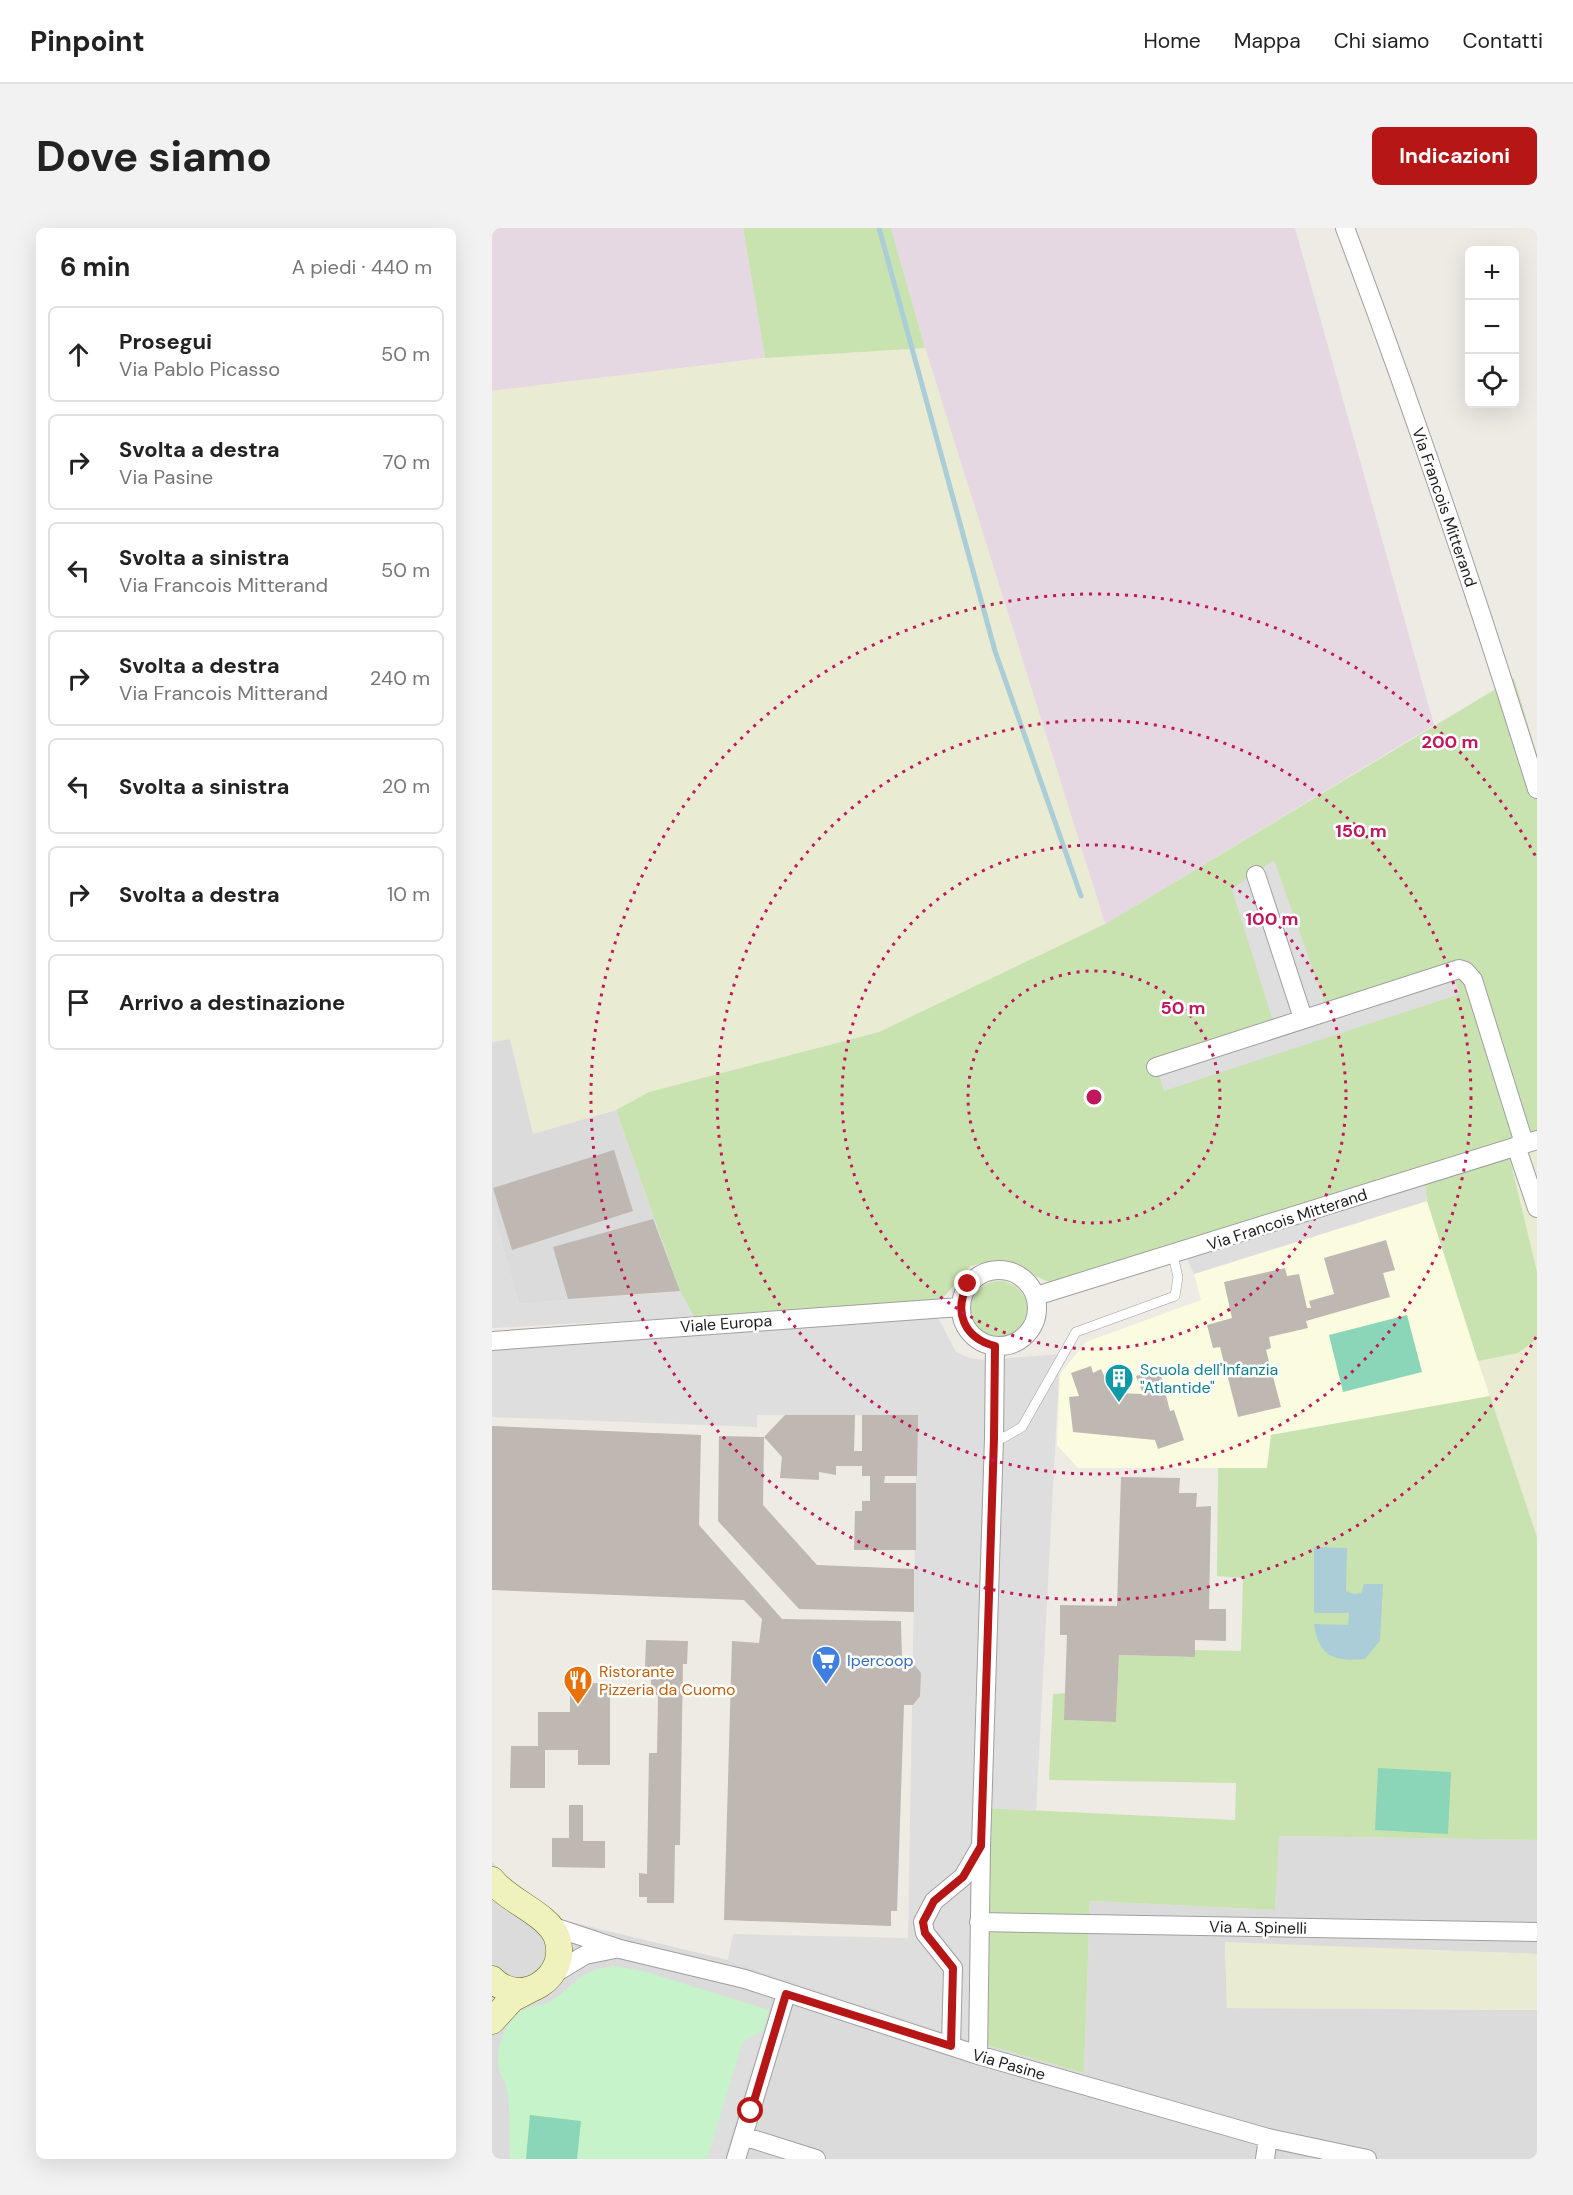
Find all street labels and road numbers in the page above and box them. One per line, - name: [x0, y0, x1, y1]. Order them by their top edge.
- street label: Via Francois Mitterand: [1407, 425, 1482, 590]
- street label: Via Francois Mitterand: [1204, 1184, 1370, 1255]
- street label: Viale Europa: [679, 1310, 773, 1337]
- street label: Via A. Spinelli: [1209, 1916, 1307, 1939]
- street label: Via Pasine: [970, 2044, 1048, 2085]

